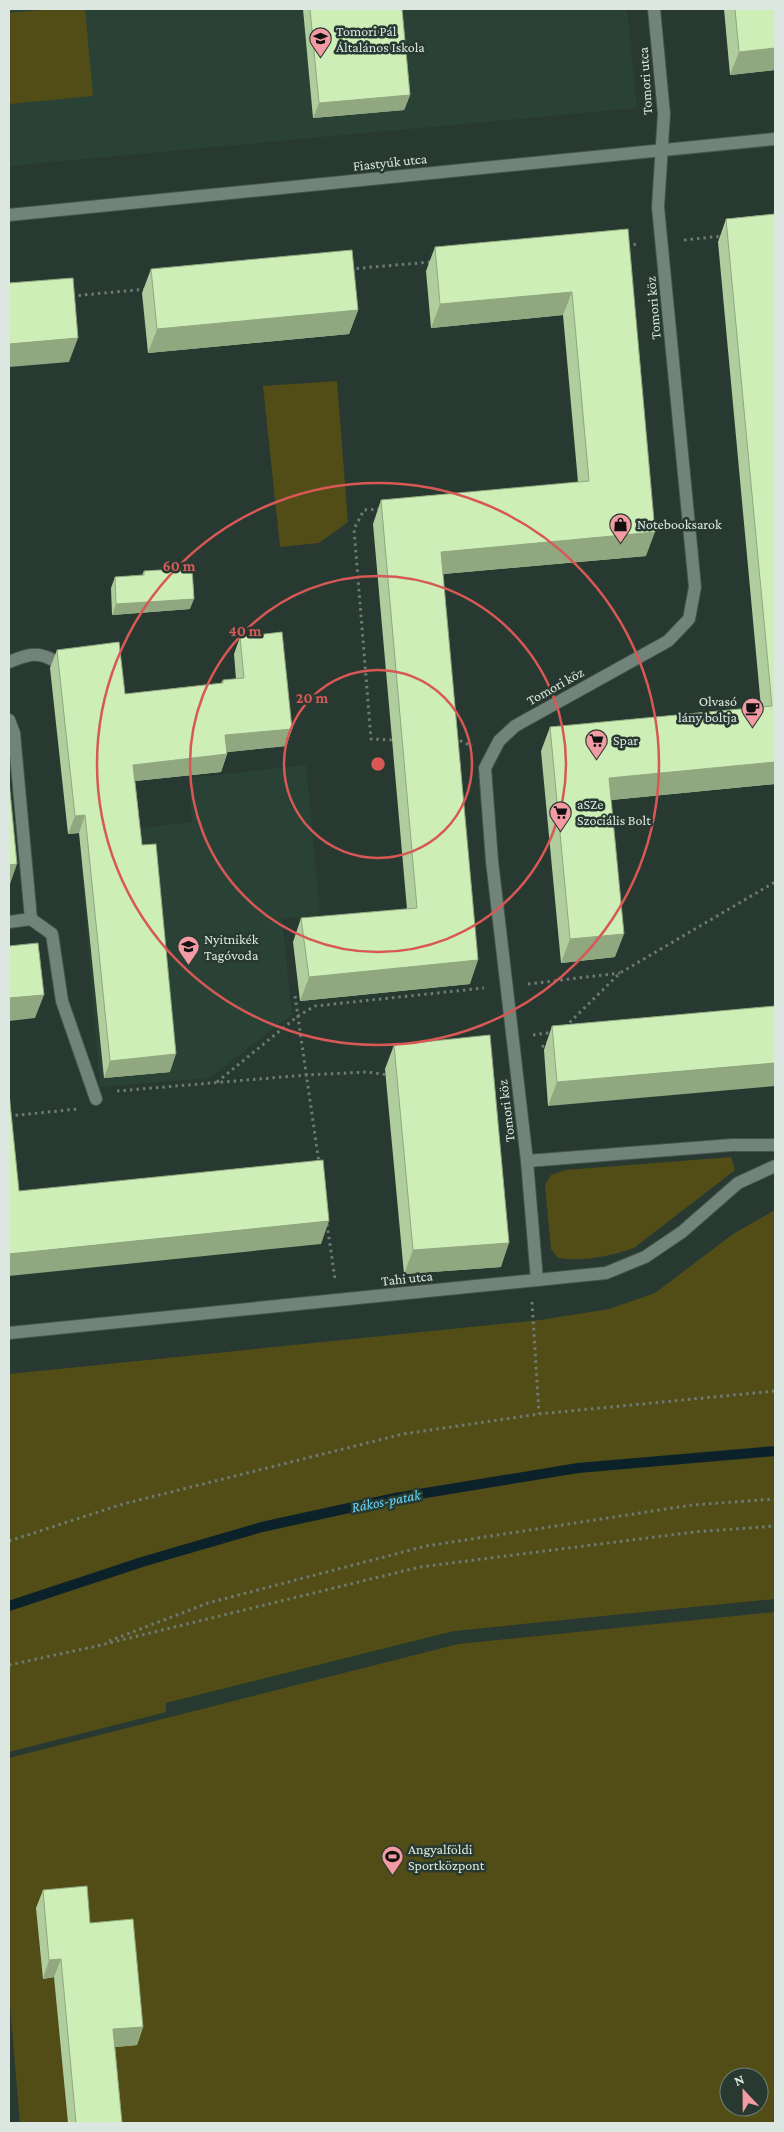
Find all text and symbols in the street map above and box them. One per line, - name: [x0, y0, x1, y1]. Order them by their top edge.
- place label: Tomori Pál Általános Iskola: [336, 23, 425, 55]
- school or university icon: Tomori Pál Általános Iskola: [308, 27, 332, 58]
- street label: Tomori utca: [635, 46, 655, 115]
- street label: Fiastyúk utca: [352, 150, 428, 174]
- street label: Tomori köz: [642, 276, 664, 340]
- shop icon: Notebooksarok: [609, 512, 633, 543]
- place label: Notebooksarok: [637, 516, 722, 532]
- text: 60 m: [163, 558, 196, 574]
- text: 40 m: [229, 623, 262, 639]
- street label: Tomori köz: [524, 664, 586, 708]
- text: 20 m: [296, 690, 328, 706]
- place label: Olvasó lány boltja: [678, 693, 738, 726]
- cafe icon: Olvasó lány boltja: [741, 697, 765, 728]
- supermarket icon: Spar: [585, 728, 609, 759]
- place label: Spar: [613, 732, 638, 748]
- centre of rings: [369, 755, 387, 773]
- place label: aSZe Szociális Bolt: [577, 796, 651, 828]
- supermarket icon: aSZe Szociális Bolt: [549, 800, 573, 831]
- place label: Nyitnikék Tagóvoda: [204, 931, 259, 963]
- school or university icon: Nyitnikék Tagóvoda: [176, 935, 200, 966]
- street label: Tomori köz: [494, 1079, 518, 1143]
- street label: Tahi utca: [380, 1267, 434, 1289]
- water label: Rákos-patak: [350, 1486, 424, 1517]
- place label: Angyalföldi Sportközpont: [408, 1841, 485, 1873]
- sports icon: Angyalföldi Sportközpont: [380, 1845, 404, 1876]
- north arrow: [719, 2067, 769, 2117]
- text: N: [732, 2071, 747, 2089]

